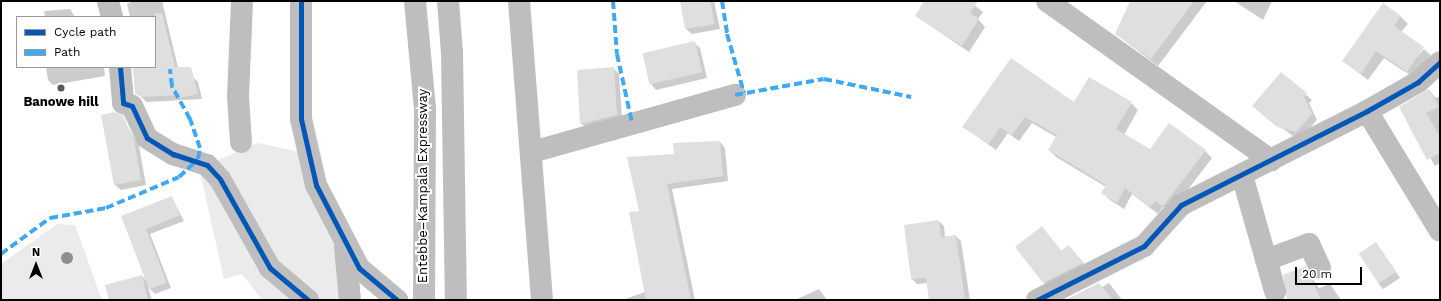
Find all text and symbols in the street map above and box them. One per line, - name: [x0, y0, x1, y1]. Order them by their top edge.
- legend: [16, 16, 156, 68]
- text: Cycle path: [54, 25, 116, 39]
- text: Path: [54, 45, 80, 59]
- marker: Banowe hill: [56, 83, 66, 93]
- street label: Entebbe–Kampala Expressway: [415, 89, 431, 283]
- place label: Banowe hill: [23, 94, 99, 110]
- north arrow: [16, 245, 56, 285]
- text: N: [32, 246, 40, 259]
- scale bar: [1297, 259, 1364, 285]
- text: 20 m: [1302, 267, 1332, 281]

